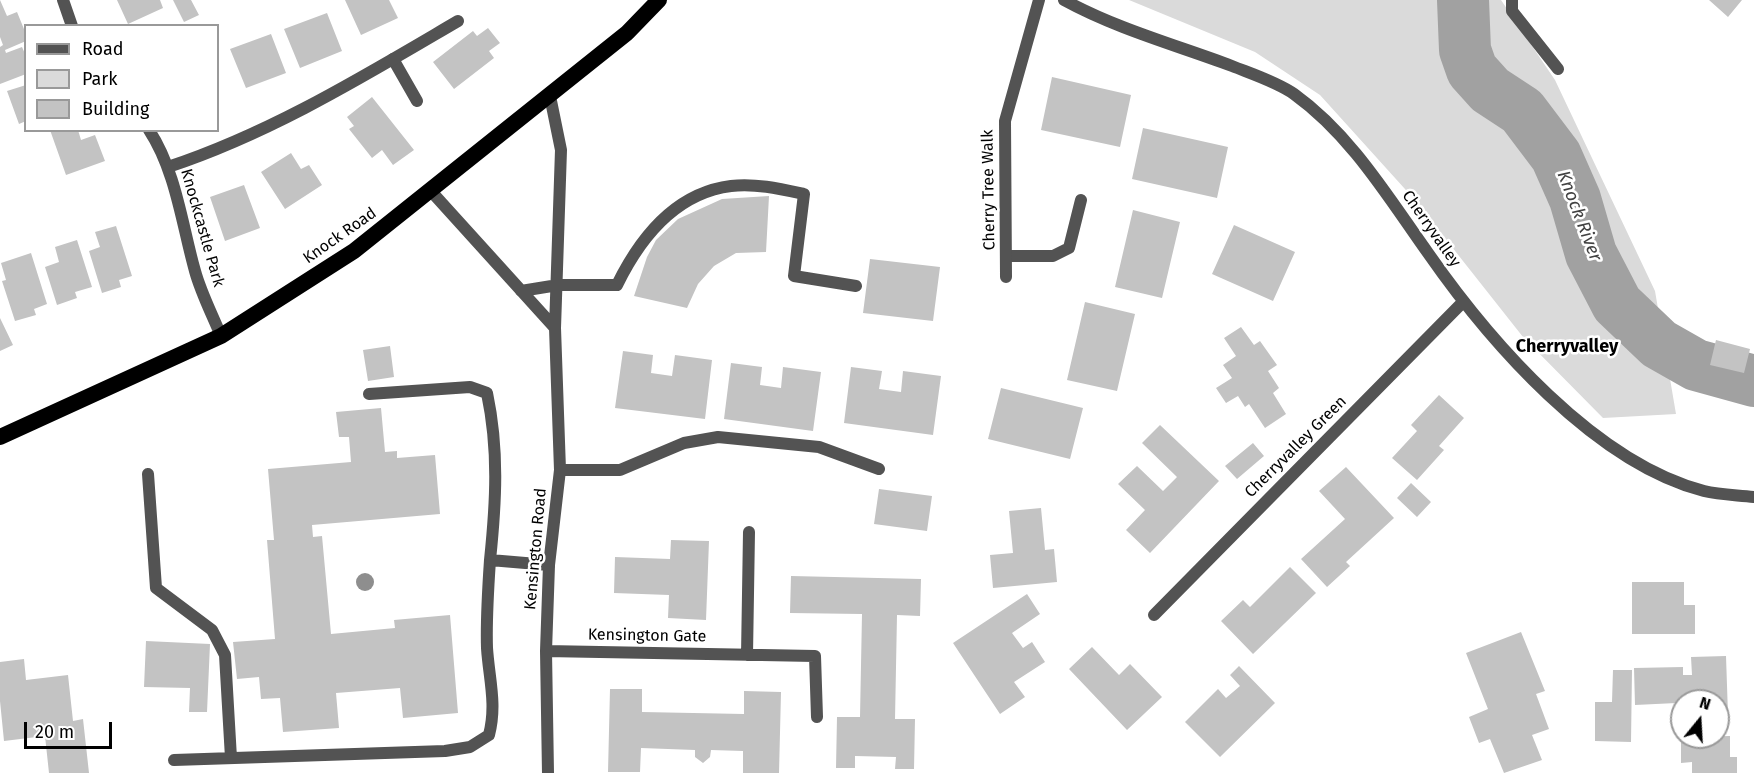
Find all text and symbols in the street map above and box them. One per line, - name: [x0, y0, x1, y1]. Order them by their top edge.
- legend: [24, 24, 219, 132]
- text: Road: [82, 38, 124, 60]
- text: Park: [82, 68, 117, 90]
- text: Building: [82, 98, 149, 120]
- street label: Cherry Tree Walk: [978, 129, 1000, 251]
- street label: Knockcastle Park: [176, 167, 228, 289]
- water label: Knock River: [1552, 168, 1606, 264]
- street label: Cherryvalley: [1398, 187, 1464, 271]
- street label: Knock Road: [300, 204, 380, 268]
- district label: Cherryvalley: [1516, 336, 1618, 358]
- street label: Cherryvalley Green: [1241, 392, 1351, 502]
- street label: Kensington Road: [521, 487, 551, 611]
- street label: Kensington Gate: [588, 625, 706, 647]
- north arrow: [1670, 689, 1730, 749]
- text: N: [1697, 693, 1713, 714]
- scale bar: [27, 710, 116, 748]
- text: 20 m: [35, 721, 74, 743]

